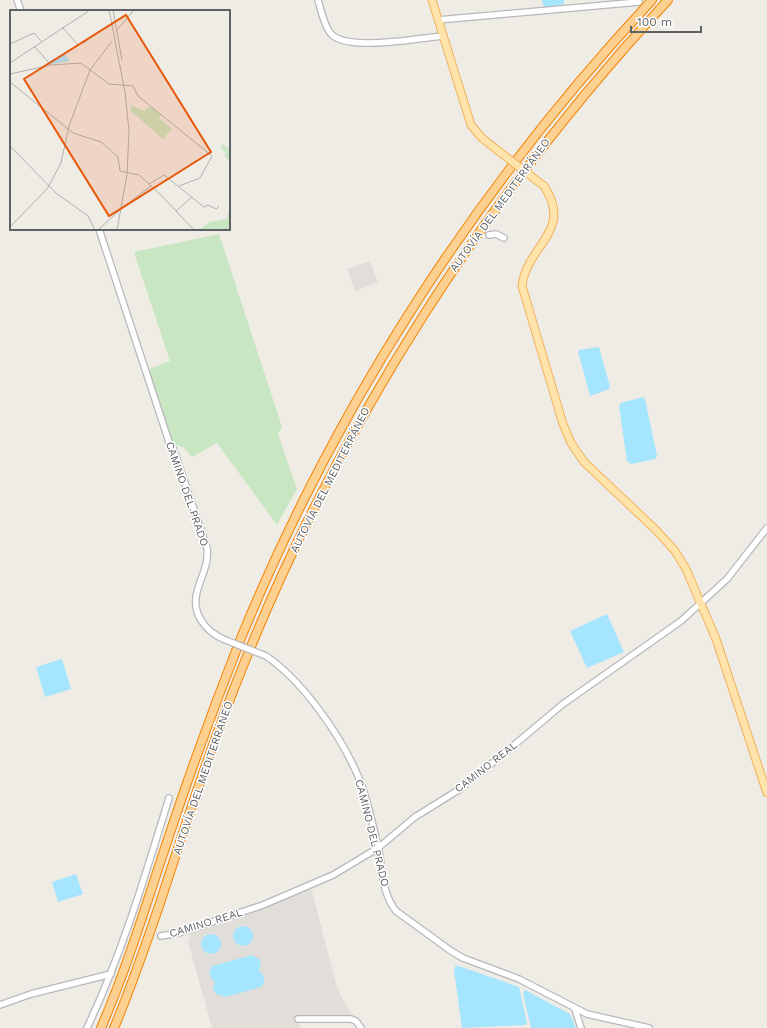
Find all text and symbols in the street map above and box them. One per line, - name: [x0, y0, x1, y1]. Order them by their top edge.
- scale bar: [631, 8, 701, 34]
- inset map: [10, 10, 230, 230]
- text: 100 m: [637, 15, 672, 29]
- street label: AUTOVÍA DEL MEDITERRÁNEO: [446, 135, 553, 274]
- street label: AUTOVÍA DEL MEDITERRÁNEO: [287, 405, 372, 555]
- street label: CAMINO DEL PRADO: [163, 440, 211, 548]
- street label: AUTOVÍA DEL MEDITERRÁNEO: [170, 699, 235, 856]
- street label: CAMINO REAL: [452, 738, 520, 795]
- street label: CAMINO DEL PRADO: [352, 778, 392, 888]
- street label: CAMINO REAL: [168, 906, 244, 940]

